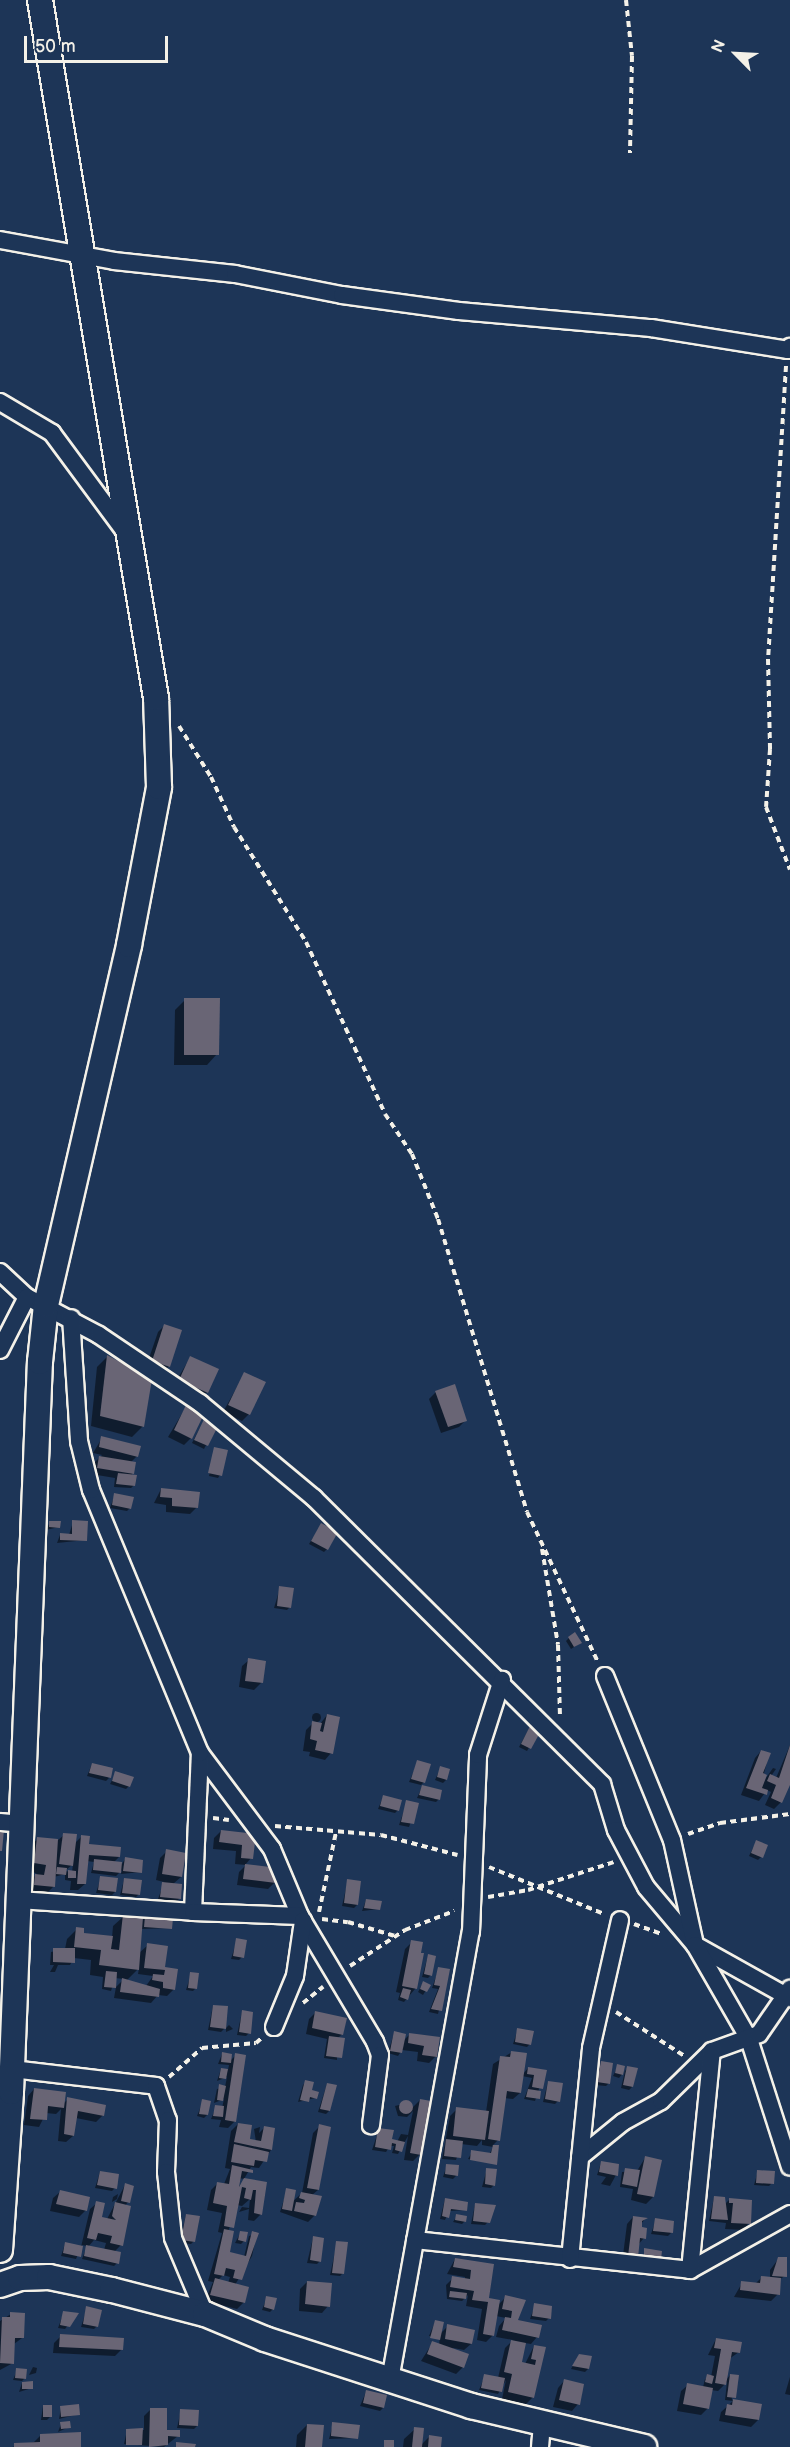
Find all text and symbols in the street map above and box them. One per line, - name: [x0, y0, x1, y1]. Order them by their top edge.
- scale bar: [27, 24, 171, 62]
- north arrow: [706, 24, 766, 84]
- text: 50 m: [35, 36, 76, 57]
- text: N: [708, 37, 730, 56]

